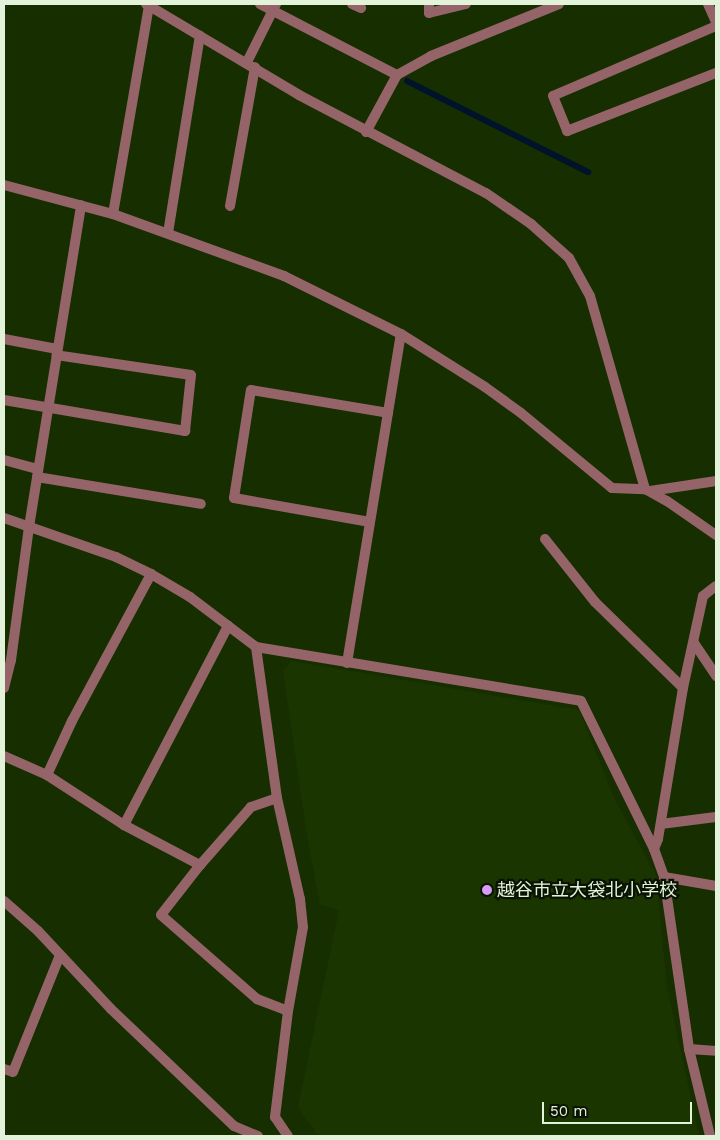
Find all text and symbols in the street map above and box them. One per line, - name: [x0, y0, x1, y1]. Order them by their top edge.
- place label: 越谷市立大袋北小学校: [497, 879, 677, 901]
- marker: 越谷市立大袋北小学校: [481, 884, 493, 896]
- scale bar: [545, 1092, 695, 1124]
- text: 50 m: [550, 1102, 587, 1120]

